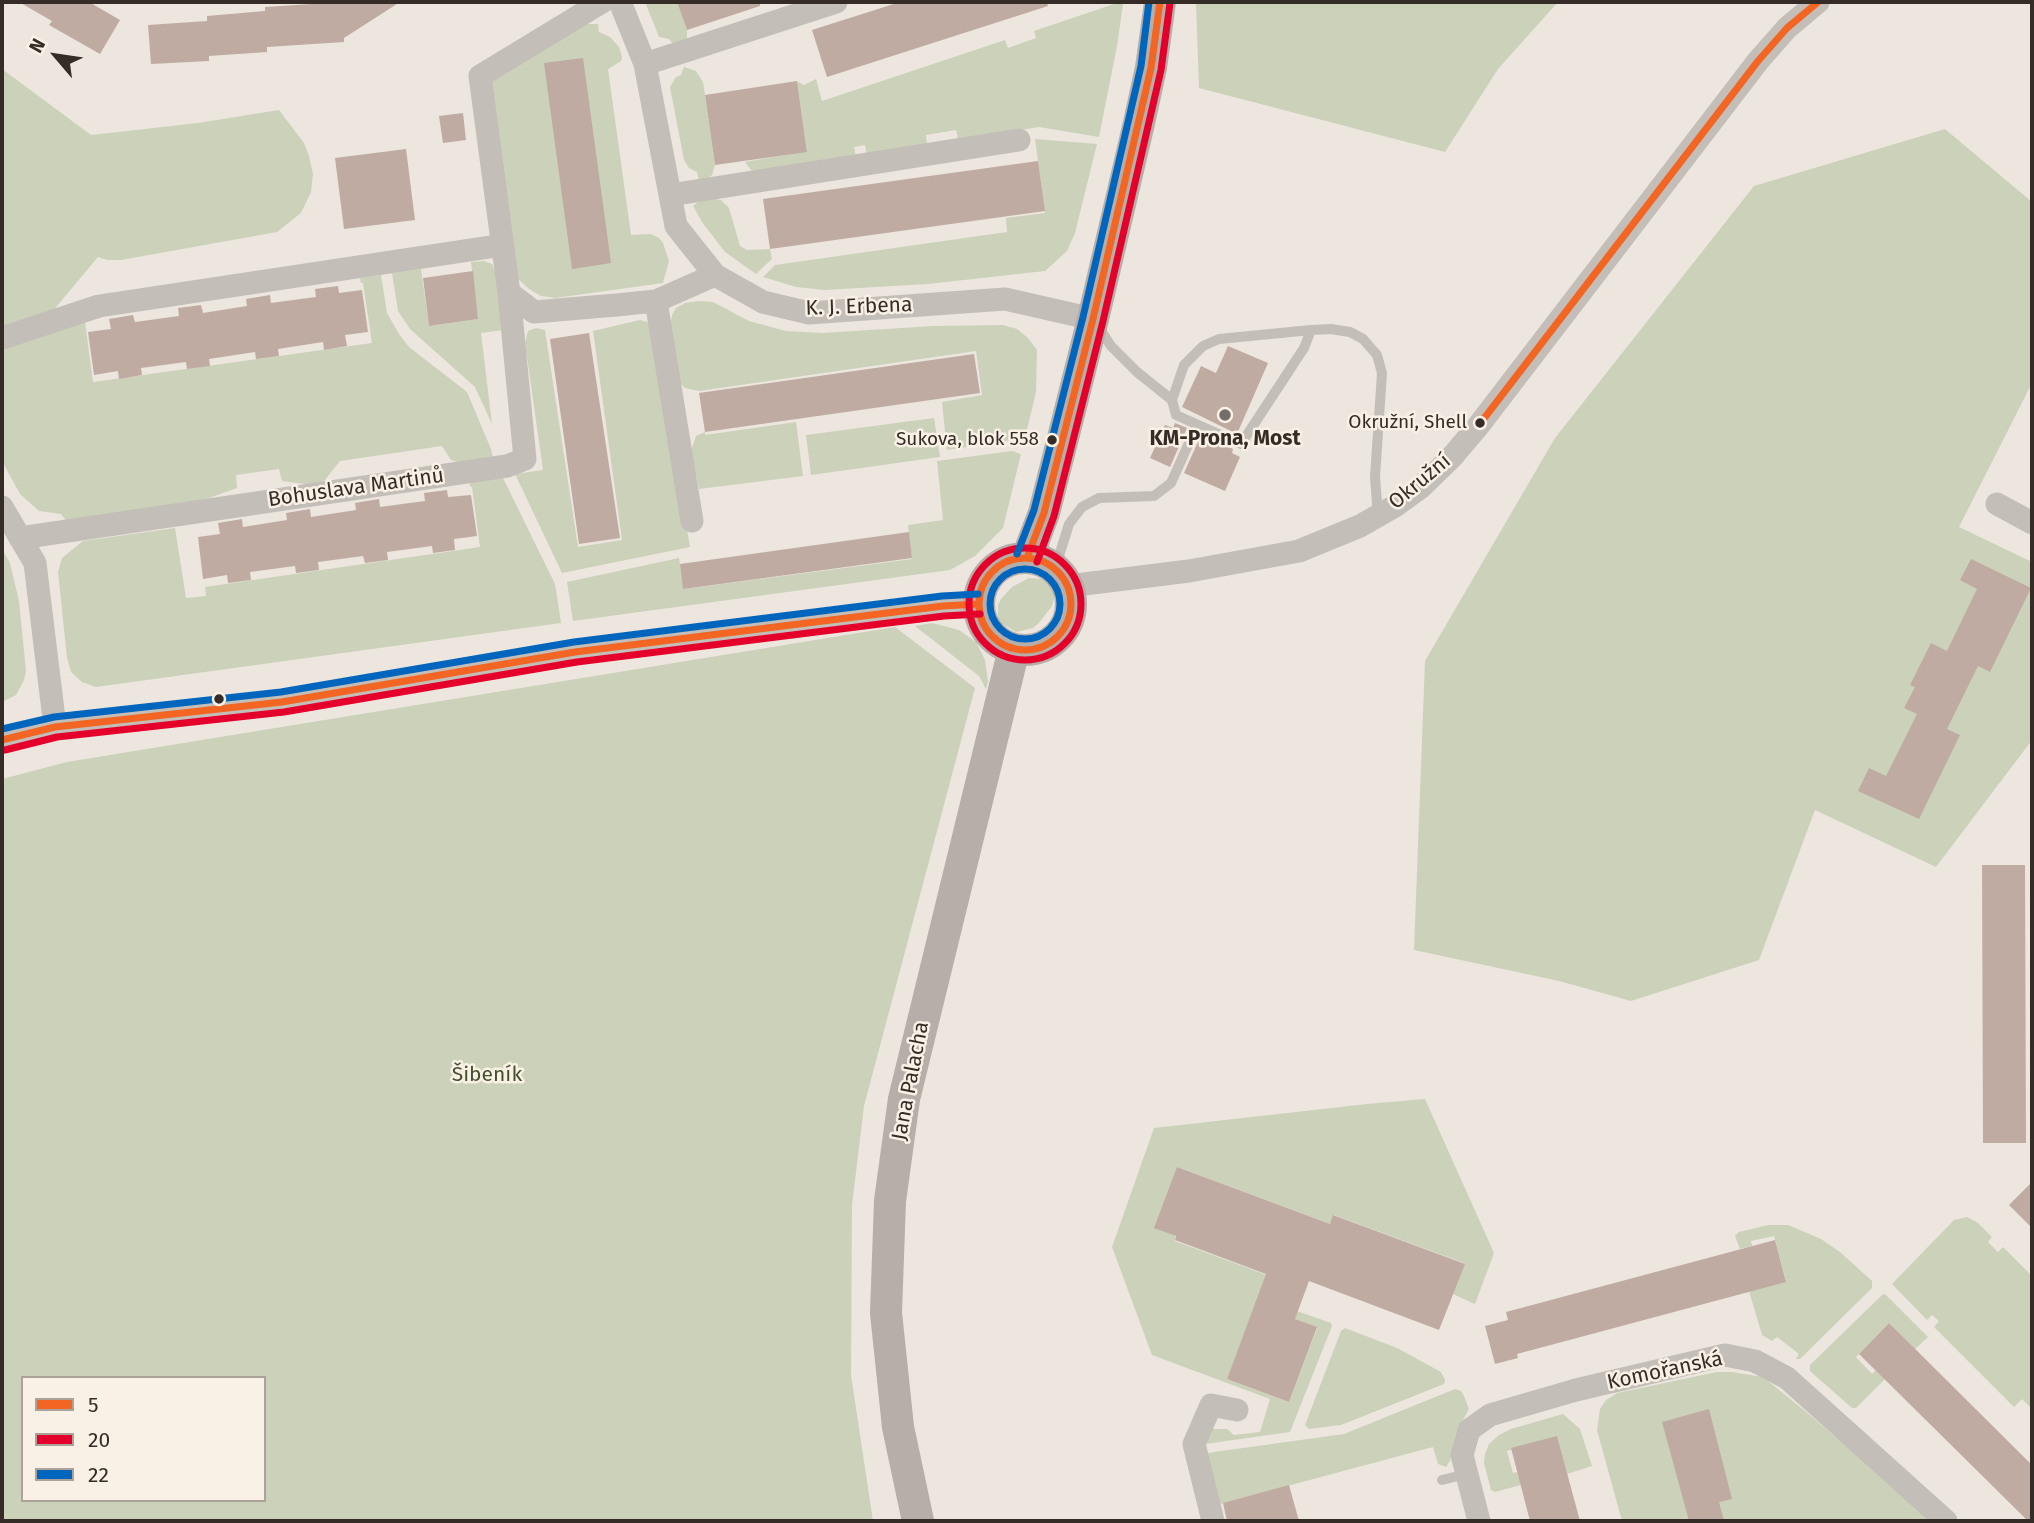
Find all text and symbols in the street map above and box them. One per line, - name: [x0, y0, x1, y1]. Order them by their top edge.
- north arrow: [21, 21, 91, 91]
- text: N: [24, 34, 50, 57]
- street label: K. J. Erbena: [805, 293, 913, 321]
- marker: KM-Prona, Most: [1217, 407, 1233, 423]
- place label: Okružní, Shell: [1348, 412, 1467, 434]
- marker: Okružní, Shell: [1473, 416, 1487, 430]
- place label: KM-Prona, Most: [1149, 426, 1301, 452]
- place label: Sukova, blok 558: [896, 429, 1039, 451]
- marker: Sukova, blok 558: [1045, 433, 1059, 447]
- street label: Okružní: [1384, 449, 1456, 515]
- street label: Bohuslava Martinů: [266, 463, 446, 513]
- unlabelled marker: [212, 692, 226, 706]
- street label: Jana Palacha: [887, 1019, 935, 1143]
- park label: Šibeník: [452, 1062, 522, 1088]
- street label: Komořanská: [1605, 1346, 1725, 1396]
- legend: [21, 1376, 266, 1502]
- text: 5: [88, 1392, 99, 1418]
- text: 20: [88, 1427, 110, 1453]
- text: 22: [88, 1462, 109, 1488]

